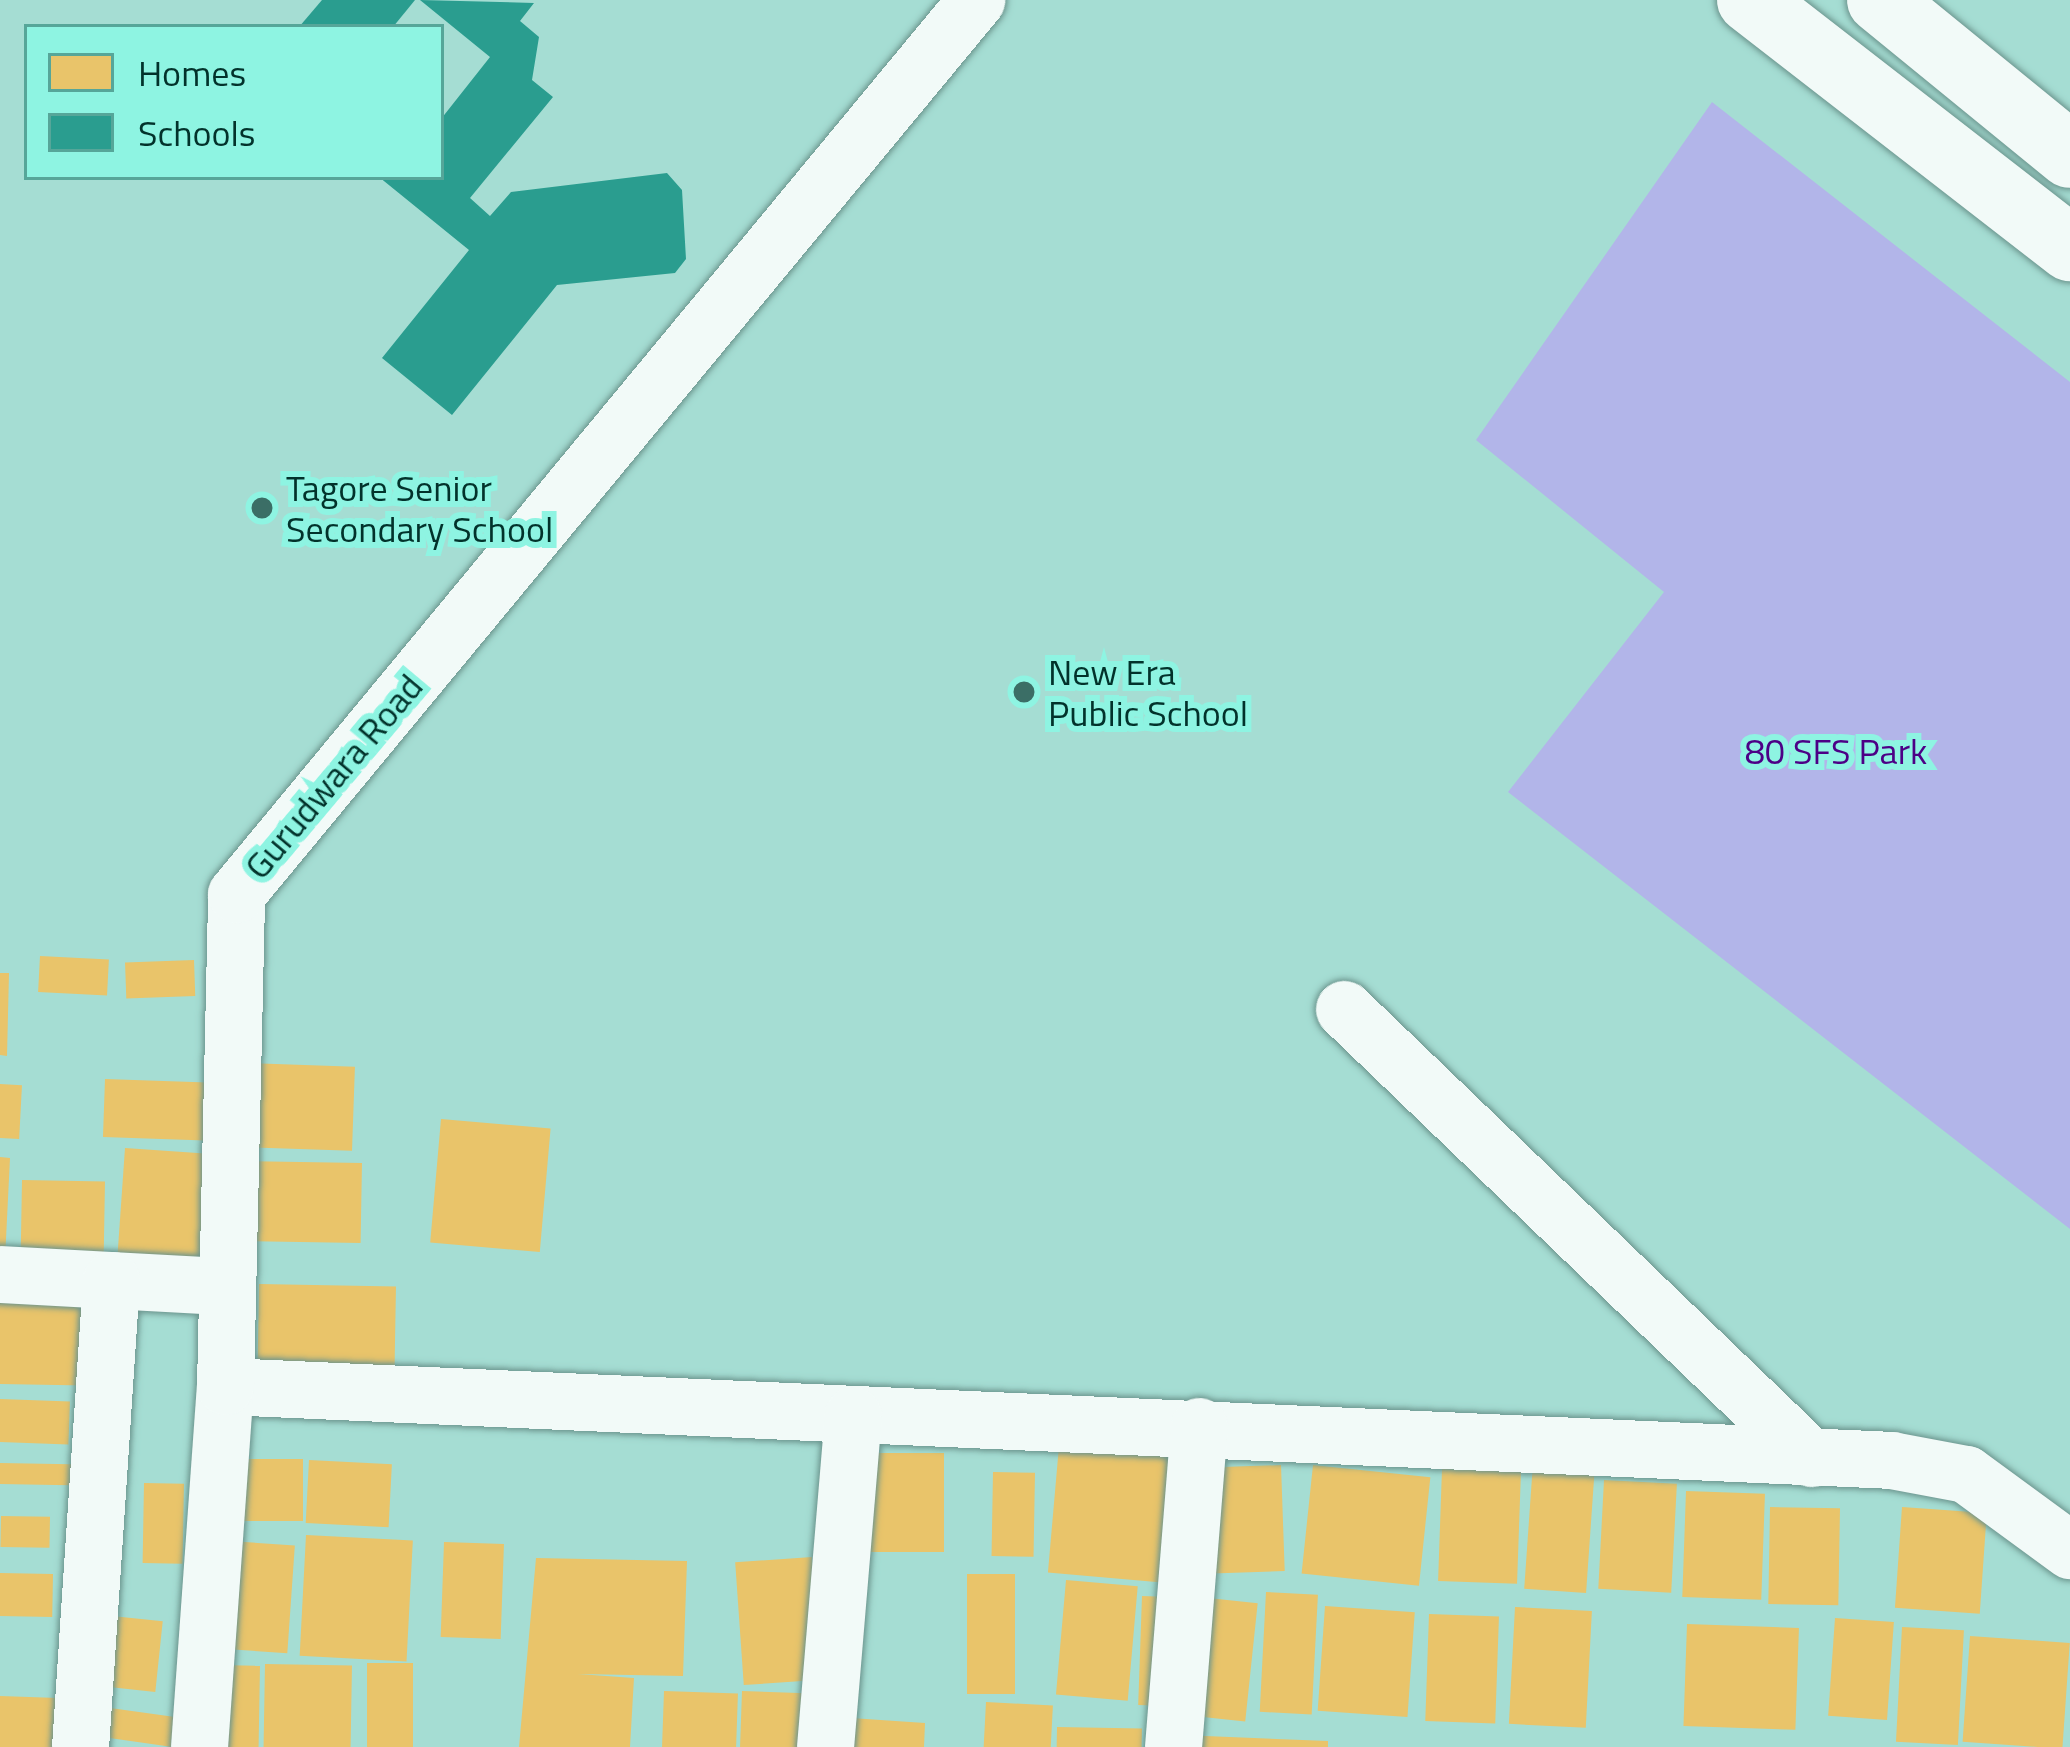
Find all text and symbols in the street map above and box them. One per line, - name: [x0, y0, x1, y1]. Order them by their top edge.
- legend: [24, 24, 444, 180]
- text: Homes: [138, 45, 246, 100]
- text: Schools: [138, 105, 256, 160]
- place label: Tagore Senior Secondary School: [286, 465, 553, 550]
- marker: Tagore Senior Secondary School: [249, 495, 275, 521]
- place label: New Era Public School: [1048, 649, 1248, 734]
- street label: Gurudwara Road: [235, 665, 431, 887]
- marker: New Era Public School: [1011, 679, 1037, 705]
- park label: 80 SFS Park: [1745, 729, 1927, 773]

